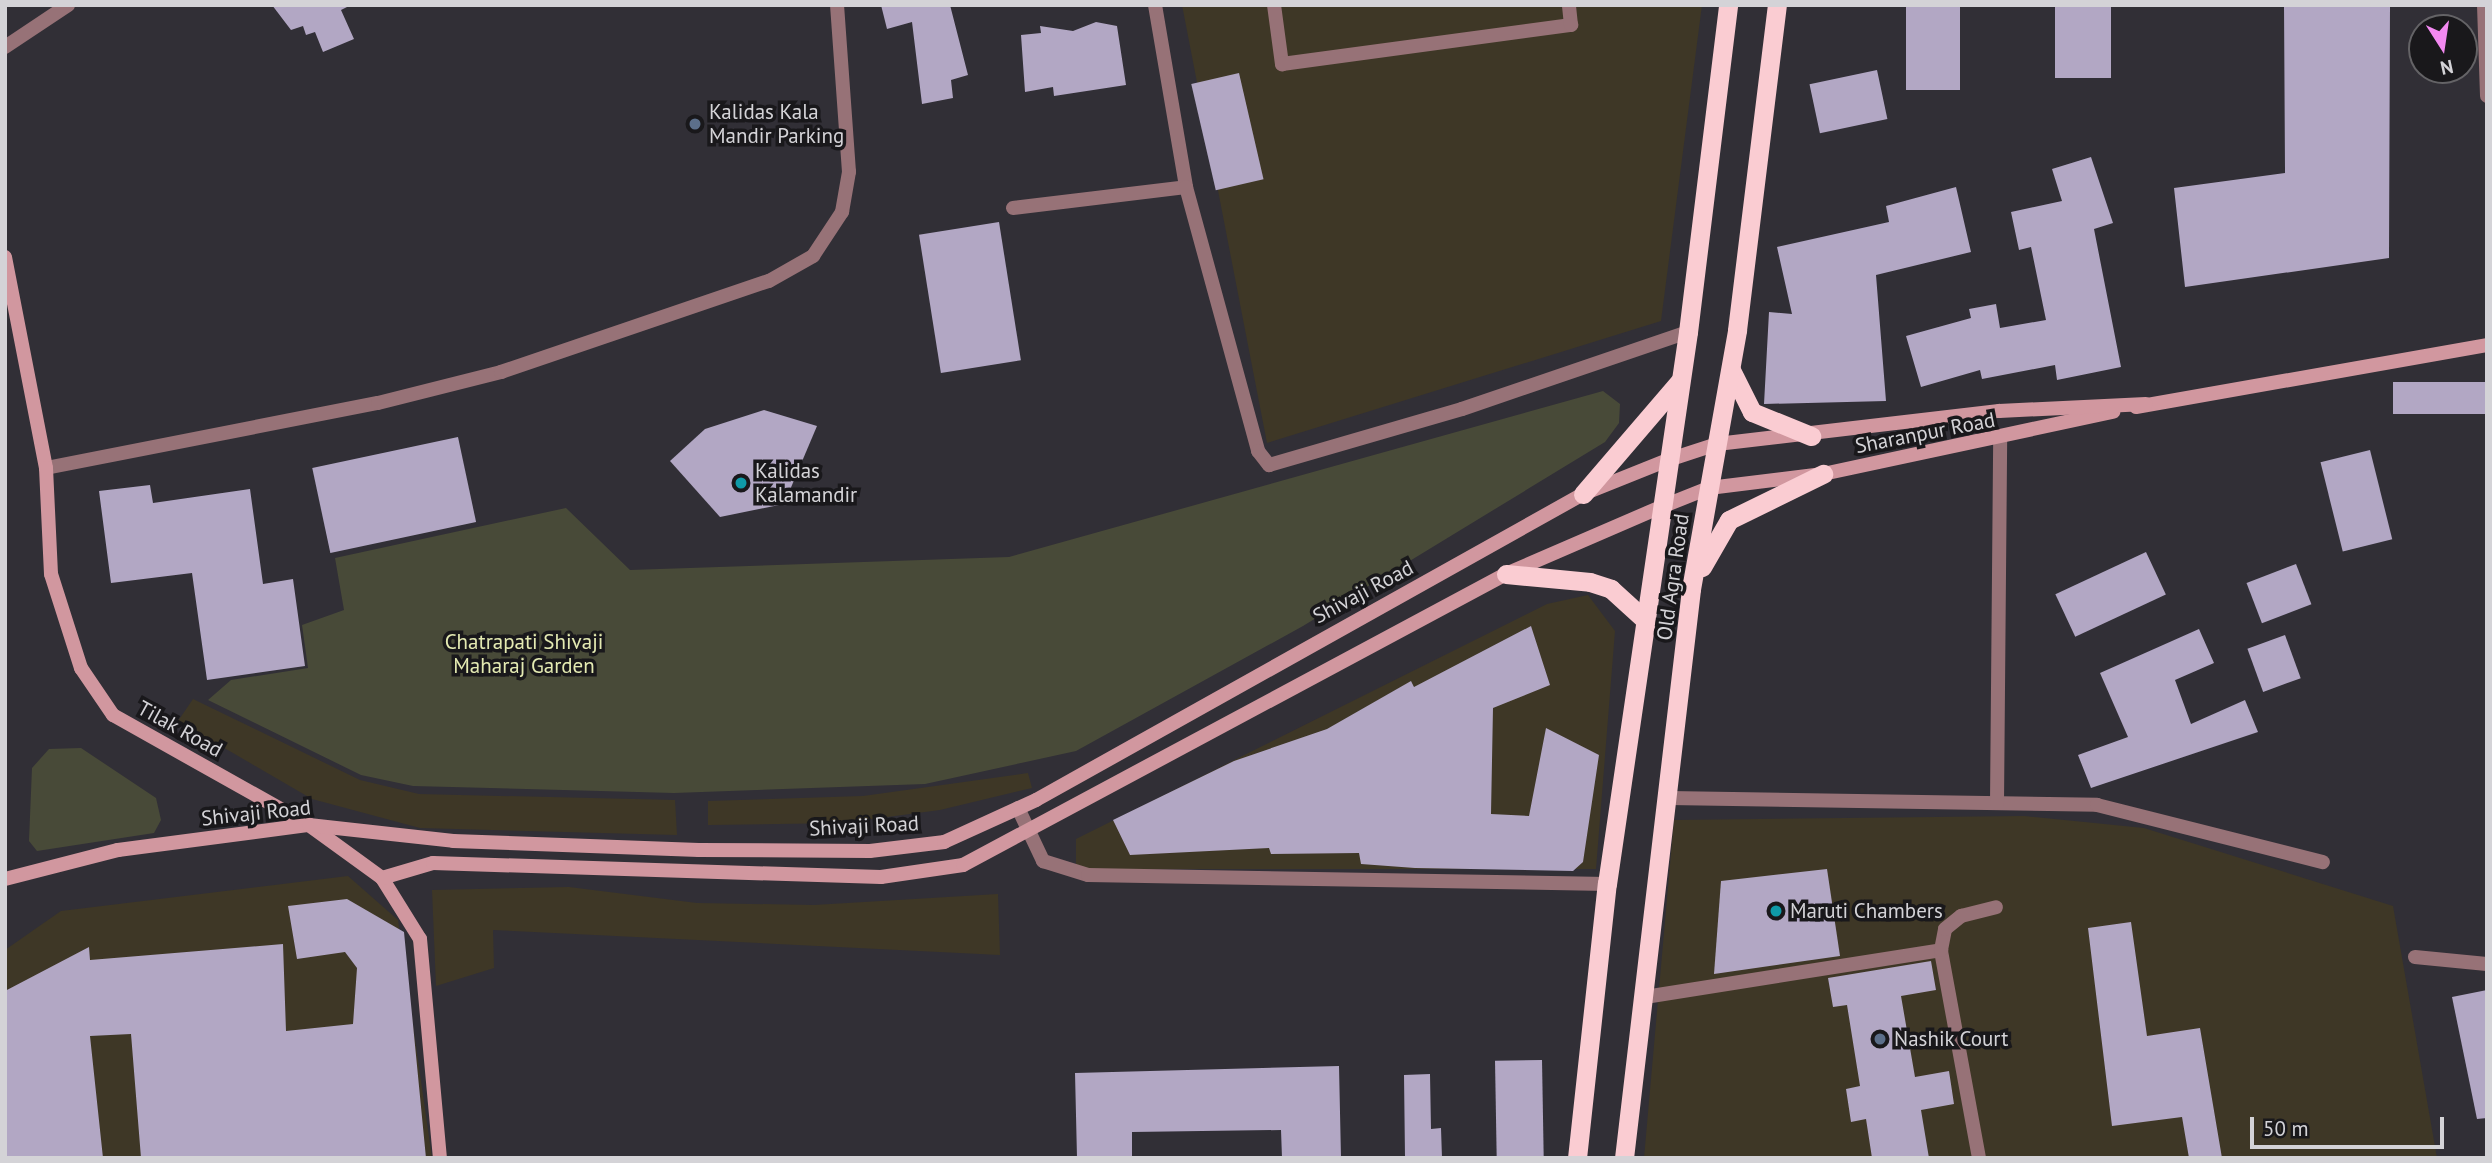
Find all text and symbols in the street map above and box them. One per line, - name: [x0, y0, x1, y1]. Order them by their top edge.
- north arrow: [2408, 14, 2478, 84]
- text: N: [2438, 55, 2456, 81]
- place label: Kalidas Kala Mandir Parking: [709, 99, 844, 149]
- marker: Kalidas Kala Mandir Parking: [687, 116, 703, 132]
- street label: Sharanpur Road: [1853, 407, 1997, 459]
- place label: Kalidas Kalamandir: [755, 458, 857, 508]
- marker: Kalidas Kalamandir: [733, 475, 749, 491]
- street label: Old Agra Road: [1652, 512, 1694, 642]
- street label: Shivaji Road: [1308, 555, 1418, 629]
- park label: Chatrapati Shivaji Maharaj Garden: [445, 629, 603, 679]
- street label: Tilak Road: [133, 695, 227, 763]
- street label: Shivaji Road: [200, 795, 312, 831]
- street label: Shivaji Road: [808, 811, 920, 841]
- place label: Maruti Chambers: [1790, 898, 1943, 924]
- marker: Maruti Chambers: [1768, 903, 1784, 919]
- place label: Nashik Court: [1894, 1026, 2009, 1052]
- marker: Nashik Court: [1872, 1031, 1888, 1047]
- scale bar: [2254, 1104, 2448, 1148]
- text: 50 m: [2263, 1115, 2309, 1142]

